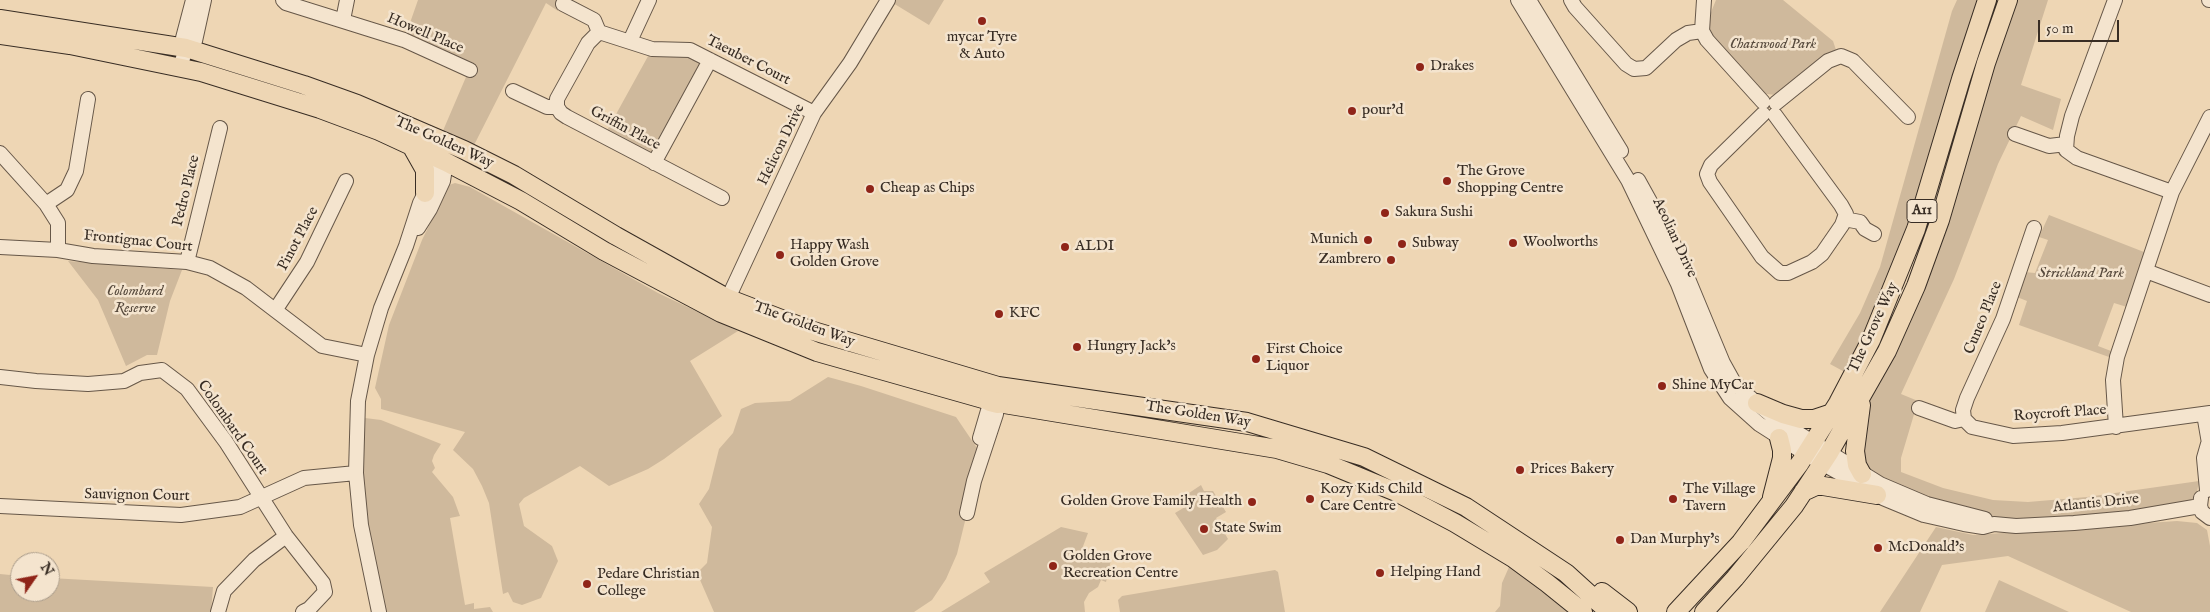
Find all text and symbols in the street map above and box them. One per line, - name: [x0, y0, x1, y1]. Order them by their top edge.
- street label: Howell Place: [384, 10, 466, 58]
- scale bar: [2040, 10, 2121, 42]
- marker: mycar Tyre & Auto: [976, 15, 988, 27]
- text: 50 m: [2046, 19, 2074, 38]
- place label: mycar Tyre & Auto: [947, 29, 1017, 64]
- street label: Taeuber Court: [703, 32, 793, 90]
- park label: Chatswood Park: [1730, 36, 1816, 54]
- place label: Drakes: [1430, 58, 1474, 76]
- marker: Drakes: [1414, 61, 1426, 73]
- street label: Helicon Drive: [755, 101, 809, 189]
- place label: pour'd: [1362, 102, 1403, 120]
- street label: Griffin Place: [587, 103, 663, 155]
- marker: pour'd: [1346, 105, 1358, 117]
- street label: The Golden Way: [392, 113, 496, 173]
- street label: Pedro Place: [169, 153, 205, 229]
- place label: The Grove Shopping Centre: [1457, 163, 1563, 198]
- marker: The Grove Shopping Centre: [1441, 175, 1453, 187]
- place label: Cheap as Chips: [880, 180, 975, 198]
- marker: Cheap as Chips: [864, 183, 876, 195]
- street label: Aeolian Drive: [1648, 195, 1700, 281]
- road number: A11: [1907, 200, 1937, 222]
- street label: Pinot Place: [275, 204, 323, 274]
- place label: Sakura Sushi: [1395, 204, 1473, 222]
- marker: Sakura Sushi: [1379, 207, 1391, 219]
- street label: Frontignac Court: [83, 227, 193, 257]
- place label: Munich: [1310, 231, 1358, 249]
- marker: Munich: [1362, 234, 1374, 246]
- place label: Woolworths: [1523, 234, 1598, 252]
- place label: Subway: [1412, 235, 1459, 253]
- place label: Happy Wash Golden Grove: [790, 237, 879, 272]
- marker: Woolworths: [1507, 237, 1519, 249]
- place label: ALDI: [1075, 238, 1114, 256]
- marker: Subway: [1396, 238, 1408, 250]
- marker: ALDI: [1059, 241, 1071, 253]
- marker: Happy Wash Golden Grove: [774, 249, 786, 261]
- place label: Zambrero: [1319, 251, 1381, 269]
- marker: Zambrero: [1385, 254, 1397, 266]
- park label: Strickland Park: [2038, 265, 2124, 283]
- street label: Cuneo Place: [1961, 279, 2007, 357]
- street label: The Grove Way: [1845, 280, 1903, 376]
- park label: Colombard Reserve: [107, 283, 163, 318]
- street label: The Golden Way: [751, 298, 857, 352]
- place label: KFC: [1009, 305, 1040, 323]
- marker: KFC: [993, 308, 1005, 320]
- place label: Hungry Jack's: [1087, 338, 1176, 356]
- marker: Hungry Jack's: [1071, 341, 1083, 353]
- place label: First Choice Liquor: [1266, 341, 1343, 376]
- marker: First Choice Liquor: [1250, 353, 1262, 365]
- street label: Colombard Court: [193, 377, 271, 479]
- place label: Shine MyCar: [1672, 377, 1754, 395]
- marker: Shine MyCar: [1656, 380, 1668, 392]
- street label: The Golden Way: [1144, 398, 1252, 432]
- street label: Roycroft Place: [2013, 402, 2107, 426]
- place label: Prices Bakery: [1530, 461, 1614, 479]
- marker: Prices Bakery: [1514, 464, 1526, 476]
- place label: Kozy Kids Child Care Centre: [1320, 481, 1423, 516]
- place label: The Village Tavern: [1683, 481, 1756, 516]
- street label: Sauvignon Court: [84, 486, 190, 506]
- street label: Atlantis Drive: [2052, 491, 2140, 517]
- place label: Golden Grove Family Health: [1060, 493, 1242, 511]
- marker: Kozy Kids Child Care Centre: [1304, 493, 1316, 505]
- marker: The Village Tavern: [1667, 493, 1679, 505]
- marker: Golden Grove Family Health: [1246, 496, 1258, 508]
- place label: State Swim: [1214, 520, 1282, 538]
- marker: State Swim: [1198, 523, 1210, 535]
- place label: Dan Murphy's: [1630, 531, 1720, 549]
- marker: Dan Murphy's: [1614, 534, 1626, 546]
- place label: McDonald's: [1888, 539, 1964, 557]
- marker: McDonald's: [1872, 542, 1884, 554]
- place label: Golden Grove Recreation Centre: [1063, 548, 1178, 583]
- north arrow: [10, 552, 60, 602]
- text: N: [36, 559, 58, 579]
- marker: Golden Grove Recreation Centre: [1047, 560, 1059, 572]
- place label: Helping Hand: [1390, 564, 1481, 582]
- place label: Pedare Christian College: [597, 566, 700, 601]
- marker: Helping Hand: [1374, 567, 1386, 579]
- marker: Pedare Christian College: [581, 578, 593, 590]

